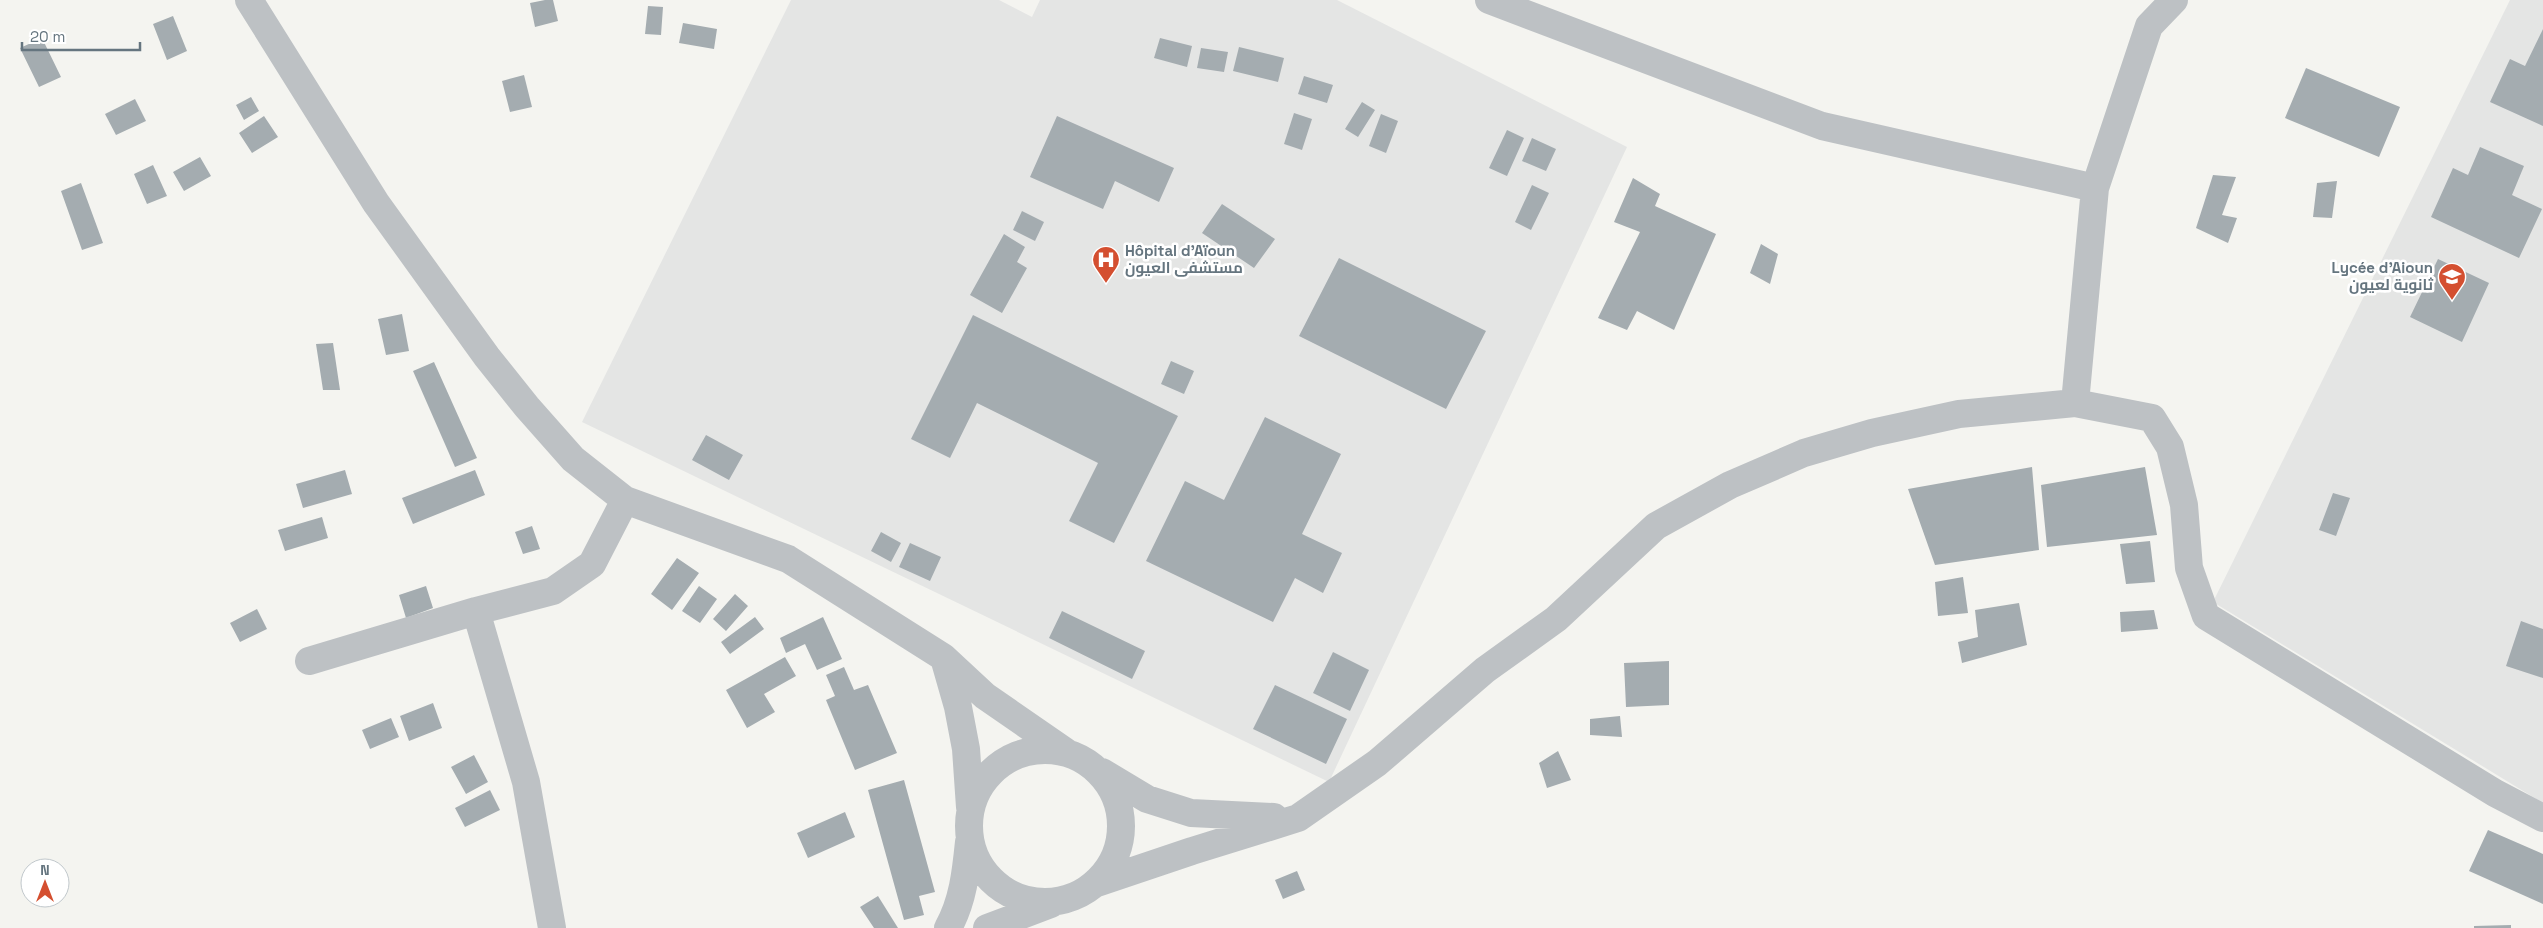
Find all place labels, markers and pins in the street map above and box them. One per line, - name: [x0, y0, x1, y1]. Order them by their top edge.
- place label: Hôpital d’Aïoun مستشفى العيون: [1125, 241, 1243, 277]
- hospital icon: Hôpital d’Aïoun مستشفى العيون: [1091, 245, 1121, 284]
- place label: Lycée d'Aioun ثانوية لعيون: [2332, 258, 2433, 294]
- school or university icon: Lycée d'Aioun ثانوية لعيون: [2437, 262, 2467, 301]

